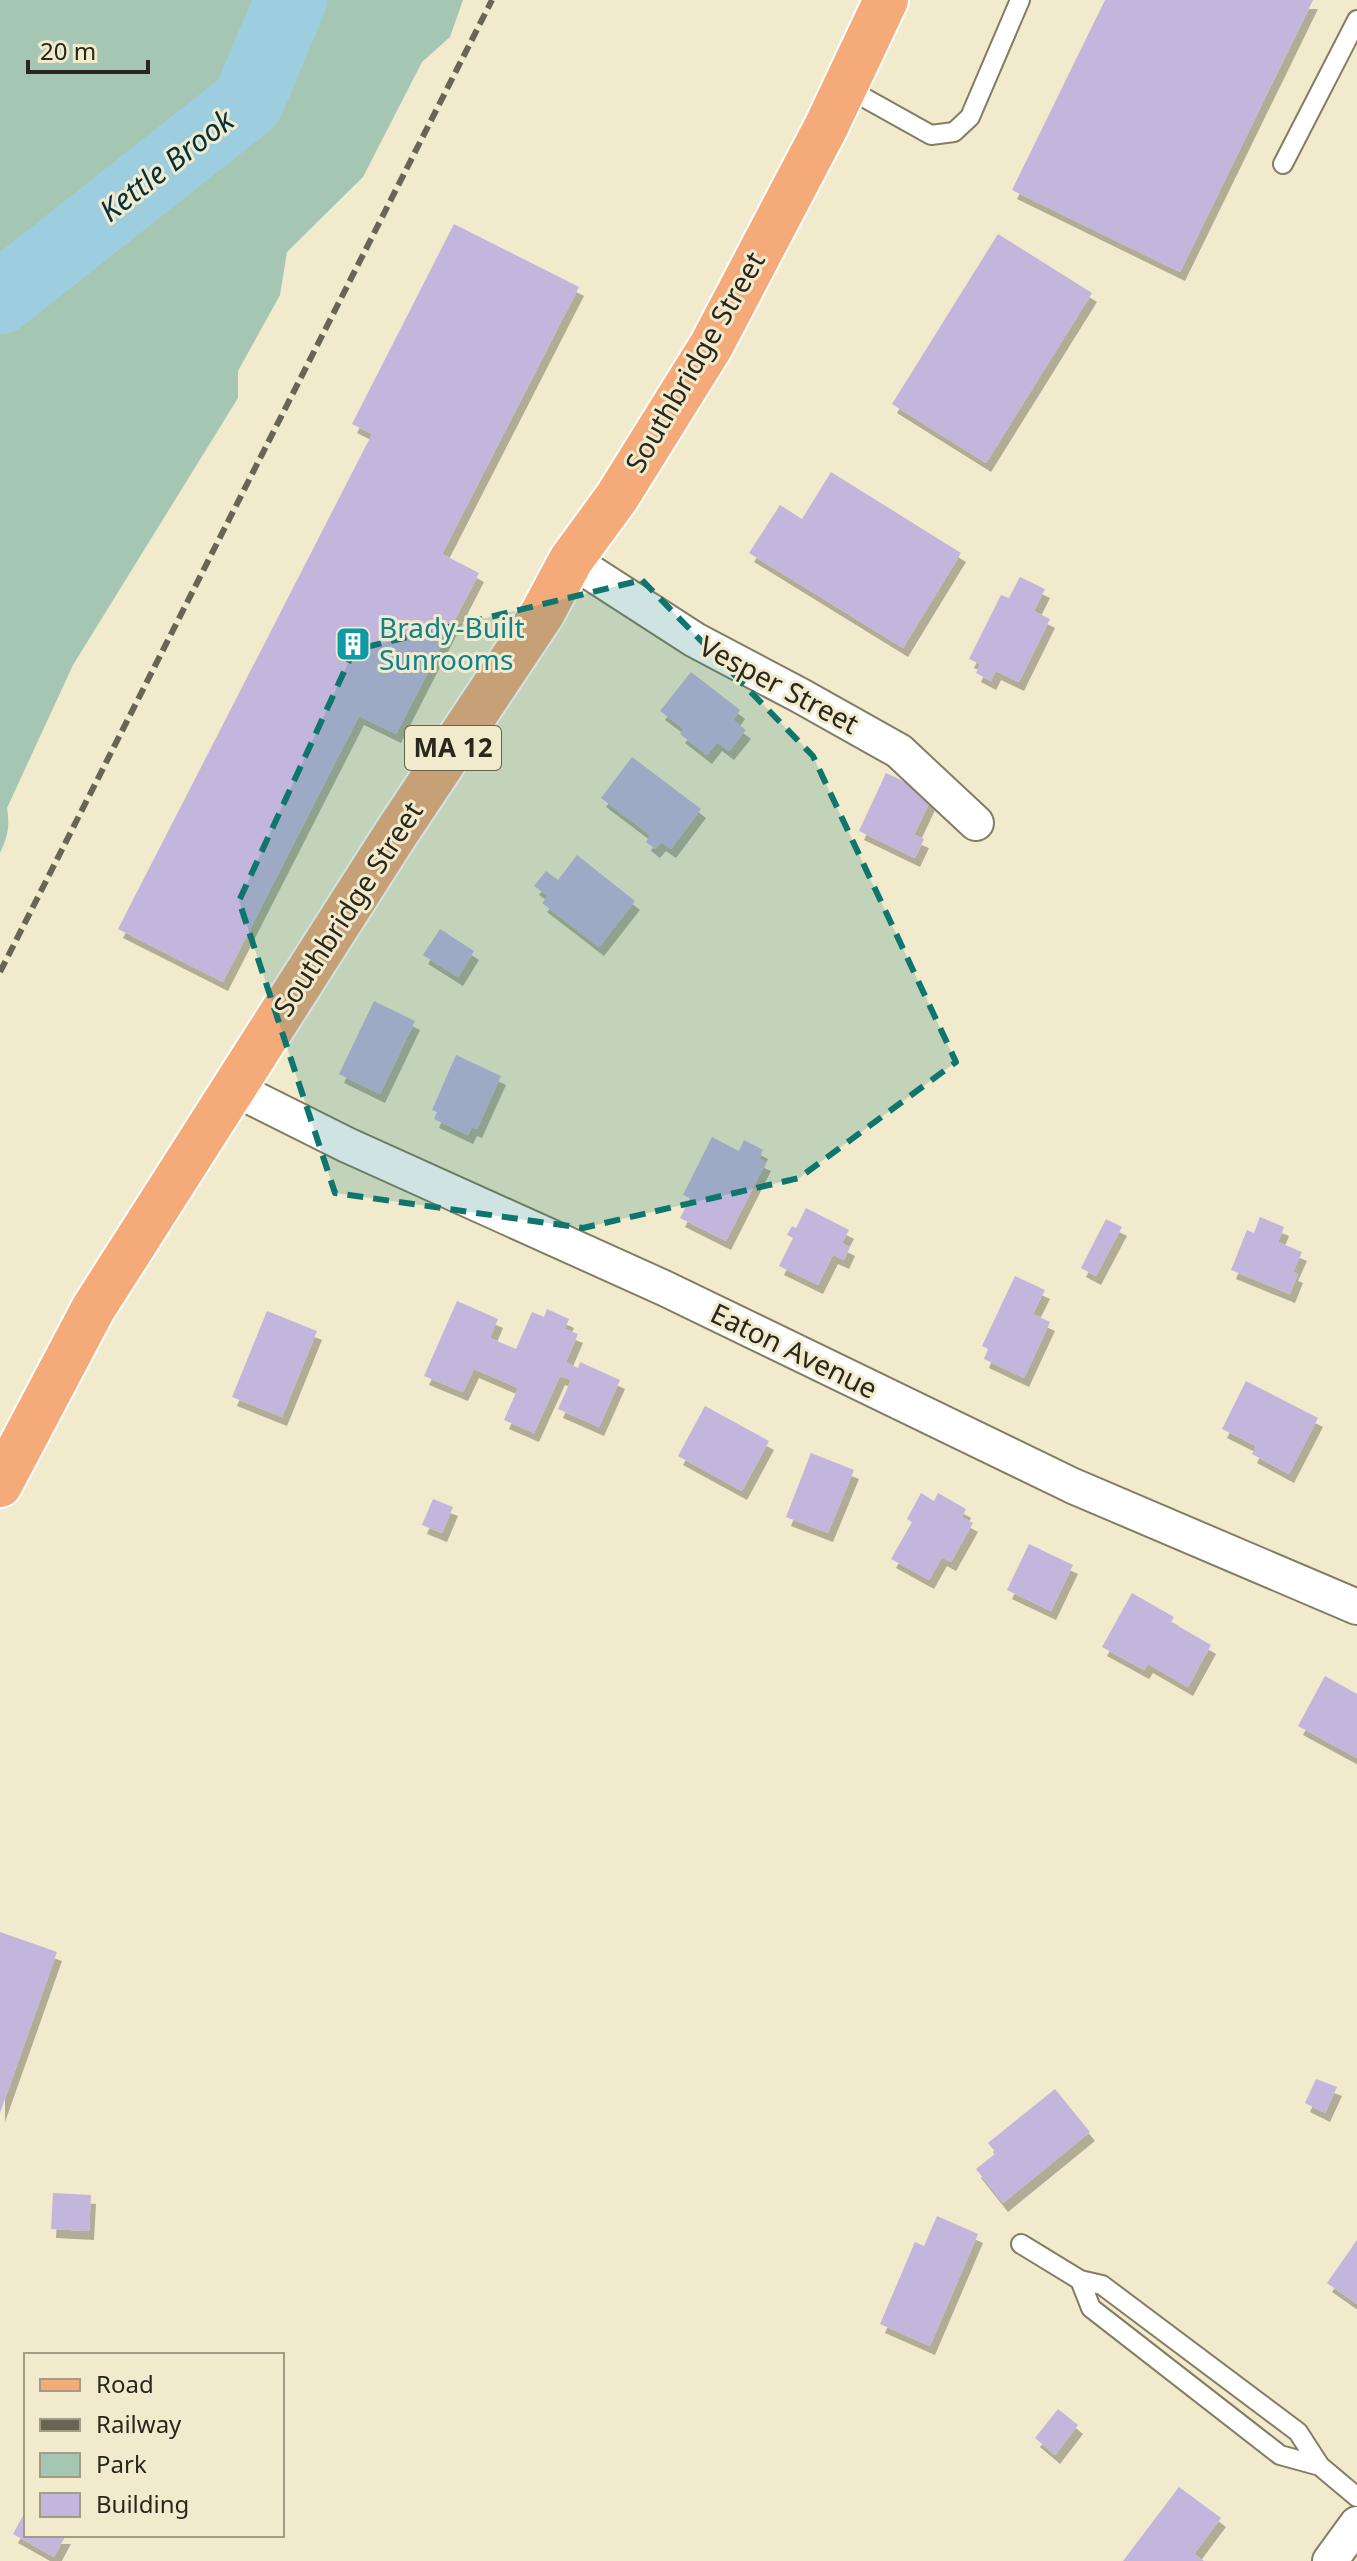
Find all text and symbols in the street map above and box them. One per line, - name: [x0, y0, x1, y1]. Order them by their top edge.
- scale bar: [28, 24, 148, 74]
- text: 20 m: [40, 34, 96, 67]
- water label: Kettle Brook: [90, 99, 243, 230]
- street label: Southbridge Street: [615, 244, 773, 479]
- place label: Brady-Built Sunrooms: [379, 608, 525, 678]
- building icon: Brady-Built Sunrooms: [334, 625, 372, 663]
- street label: Vesper Street: [693, 626, 866, 742]
- road number: MA 12: [405, 726, 501, 770]
- street label: Southbridge Street: [263, 794, 431, 1023]
- street label: Eaton Avenue: [705, 1293, 884, 1407]
- legend: [24, 2353, 284, 2537]
- text: Road: [96, 2367, 154, 2400]
- text: Railway: [96, 2407, 182, 2440]
- text: Park: [96, 2447, 147, 2480]
- text: Building: [96, 2487, 189, 2520]

